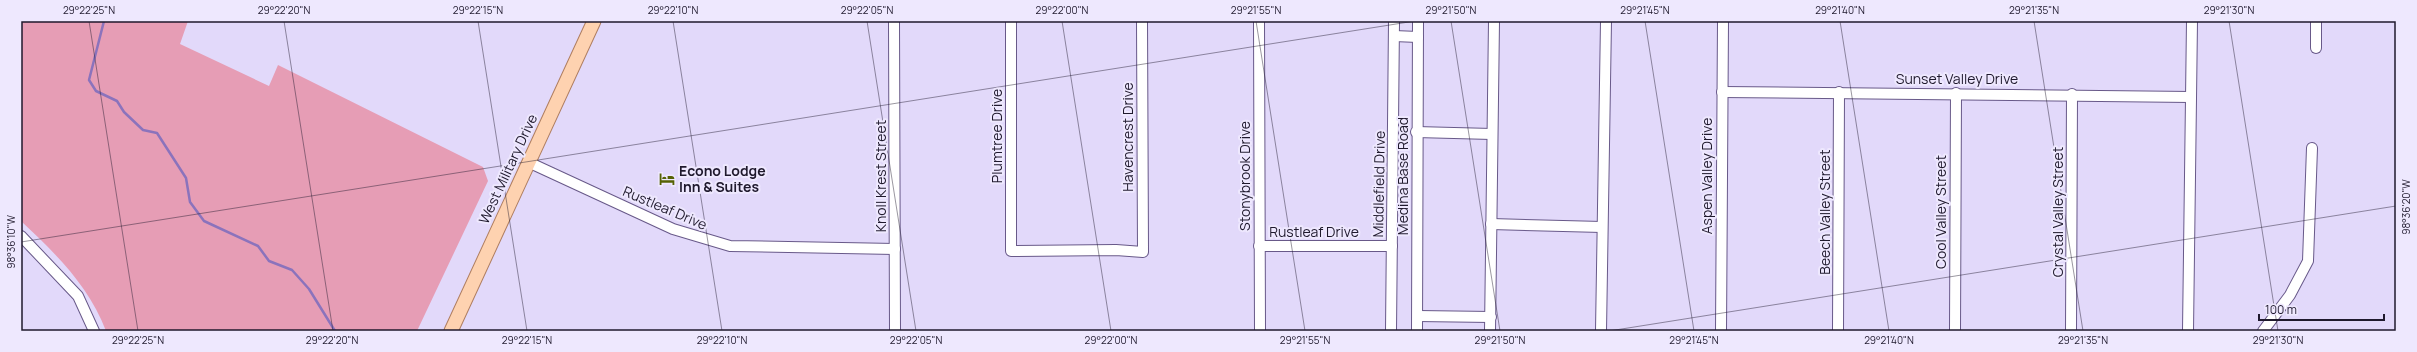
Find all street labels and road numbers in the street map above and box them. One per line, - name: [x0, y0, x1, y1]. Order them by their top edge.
- street label: Sunset Valley Drive: [1896, 69, 2018, 88]
- street label: Havencrest Drive: [1118, 82, 1137, 192]
- street label: Plumtree Drive: [987, 89, 1006, 183]
- street label: West Military Drive: [474, 111, 541, 227]
- street label: Medina Base Road: [1393, 117, 1412, 235]
- street label: Aspen Valley Drive: [1697, 118, 1716, 234]
- street label: Knoll Krest Street: [871, 119, 890, 232]
- street label: Stonybrook Drive: [1235, 121, 1254, 231]
- street label: Middlefield Drive: [1368, 130, 1389, 238]
- street label: Crystal Valley Street: [2048, 146, 2067, 277]
- street label: Beech Valley Street: [1815, 149, 1834, 275]
- street label: Cool Valley Street: [1931, 155, 1950, 269]
- street label: Rustleaf Drive: [620, 181, 710, 234]
- street label: Rustleaf Drive: [1269, 222, 1359, 241]

